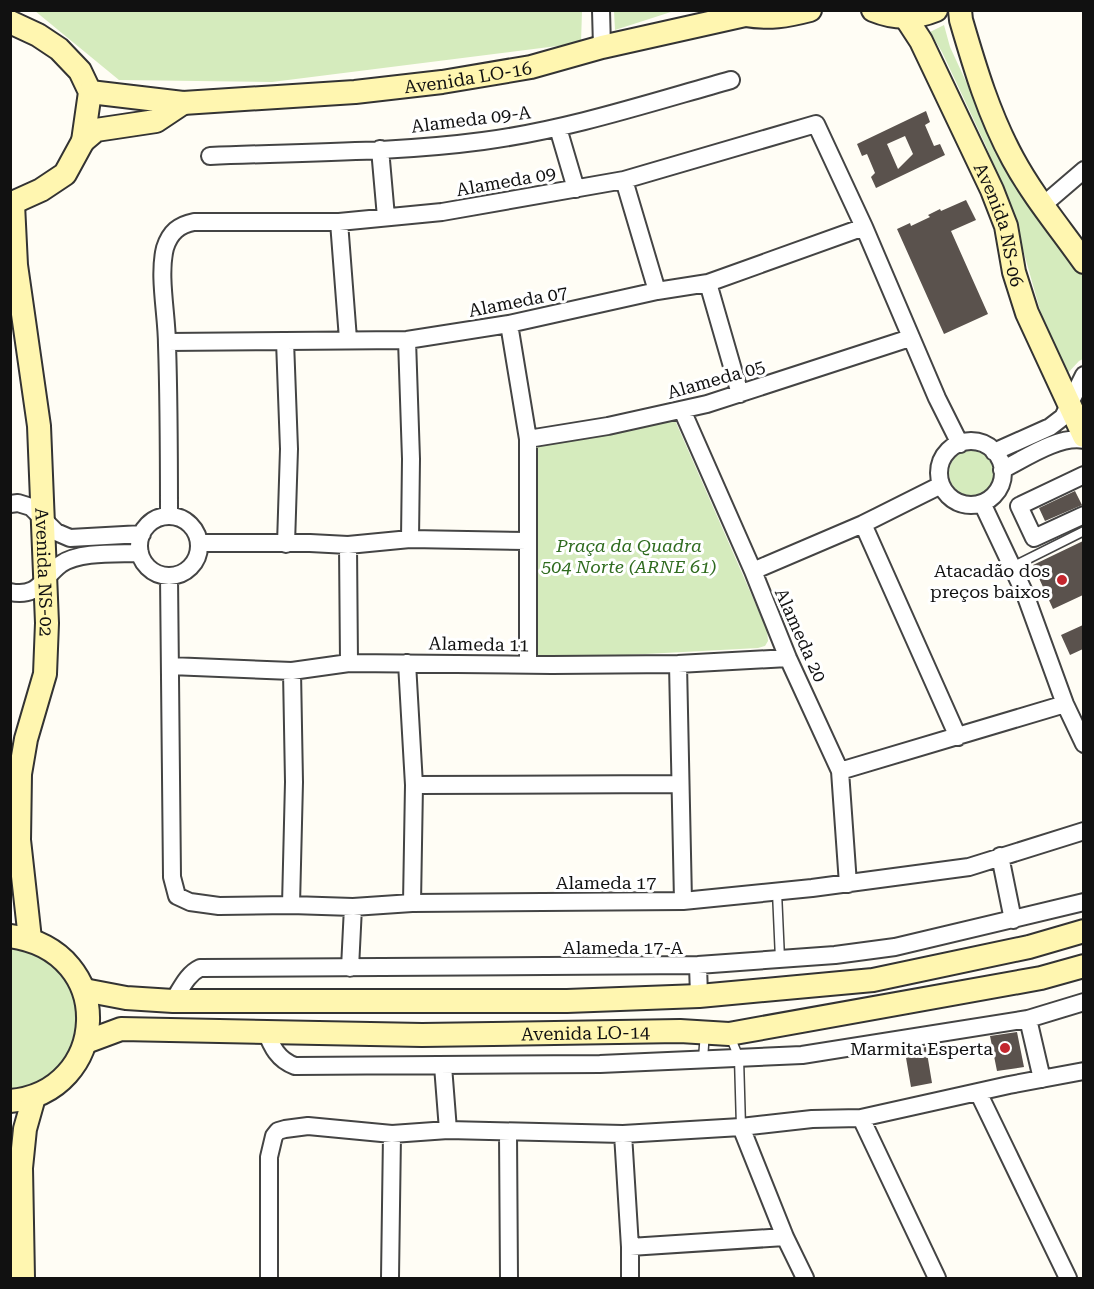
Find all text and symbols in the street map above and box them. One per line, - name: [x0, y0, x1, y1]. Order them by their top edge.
- street label: Avenida LO-16: [403, 57, 533, 97]
- street label: Alameda 09-A: [410, 101, 532, 137]
- street label: Avenida NS-06: [970, 159, 1028, 289]
- street label: Alameda 09: [455, 162, 557, 200]
- street label: Alameda 07: [467, 281, 569, 321]
- street label: Alameda 05: [665, 355, 767, 403]
- street label: Avenida NS-02: [32, 507, 58, 637]
- park label: Praça da Quadra 504 Norte (ARNE 61): [540, 535, 717, 577]
- place label: Atacadão dos preços baixos: [930, 560, 1050, 602]
- marker: Atacadão dos preços baixos: [1055, 573, 1069, 587]
- street label: Alameda 20: [771, 585, 831, 685]
- street label: Alameda 11: [429, 633, 529, 655]
- street label: Alameda 17: [556, 872, 656, 893]
- street label: Alameda 17-A: [563, 937, 684, 958]
- street label: Avenida LO-14: [521, 1021, 650, 1044]
- place label: Marmita Esperta: [850, 1038, 993, 1059]
- marker: Marmita Esperta: [998, 1041, 1012, 1055]

